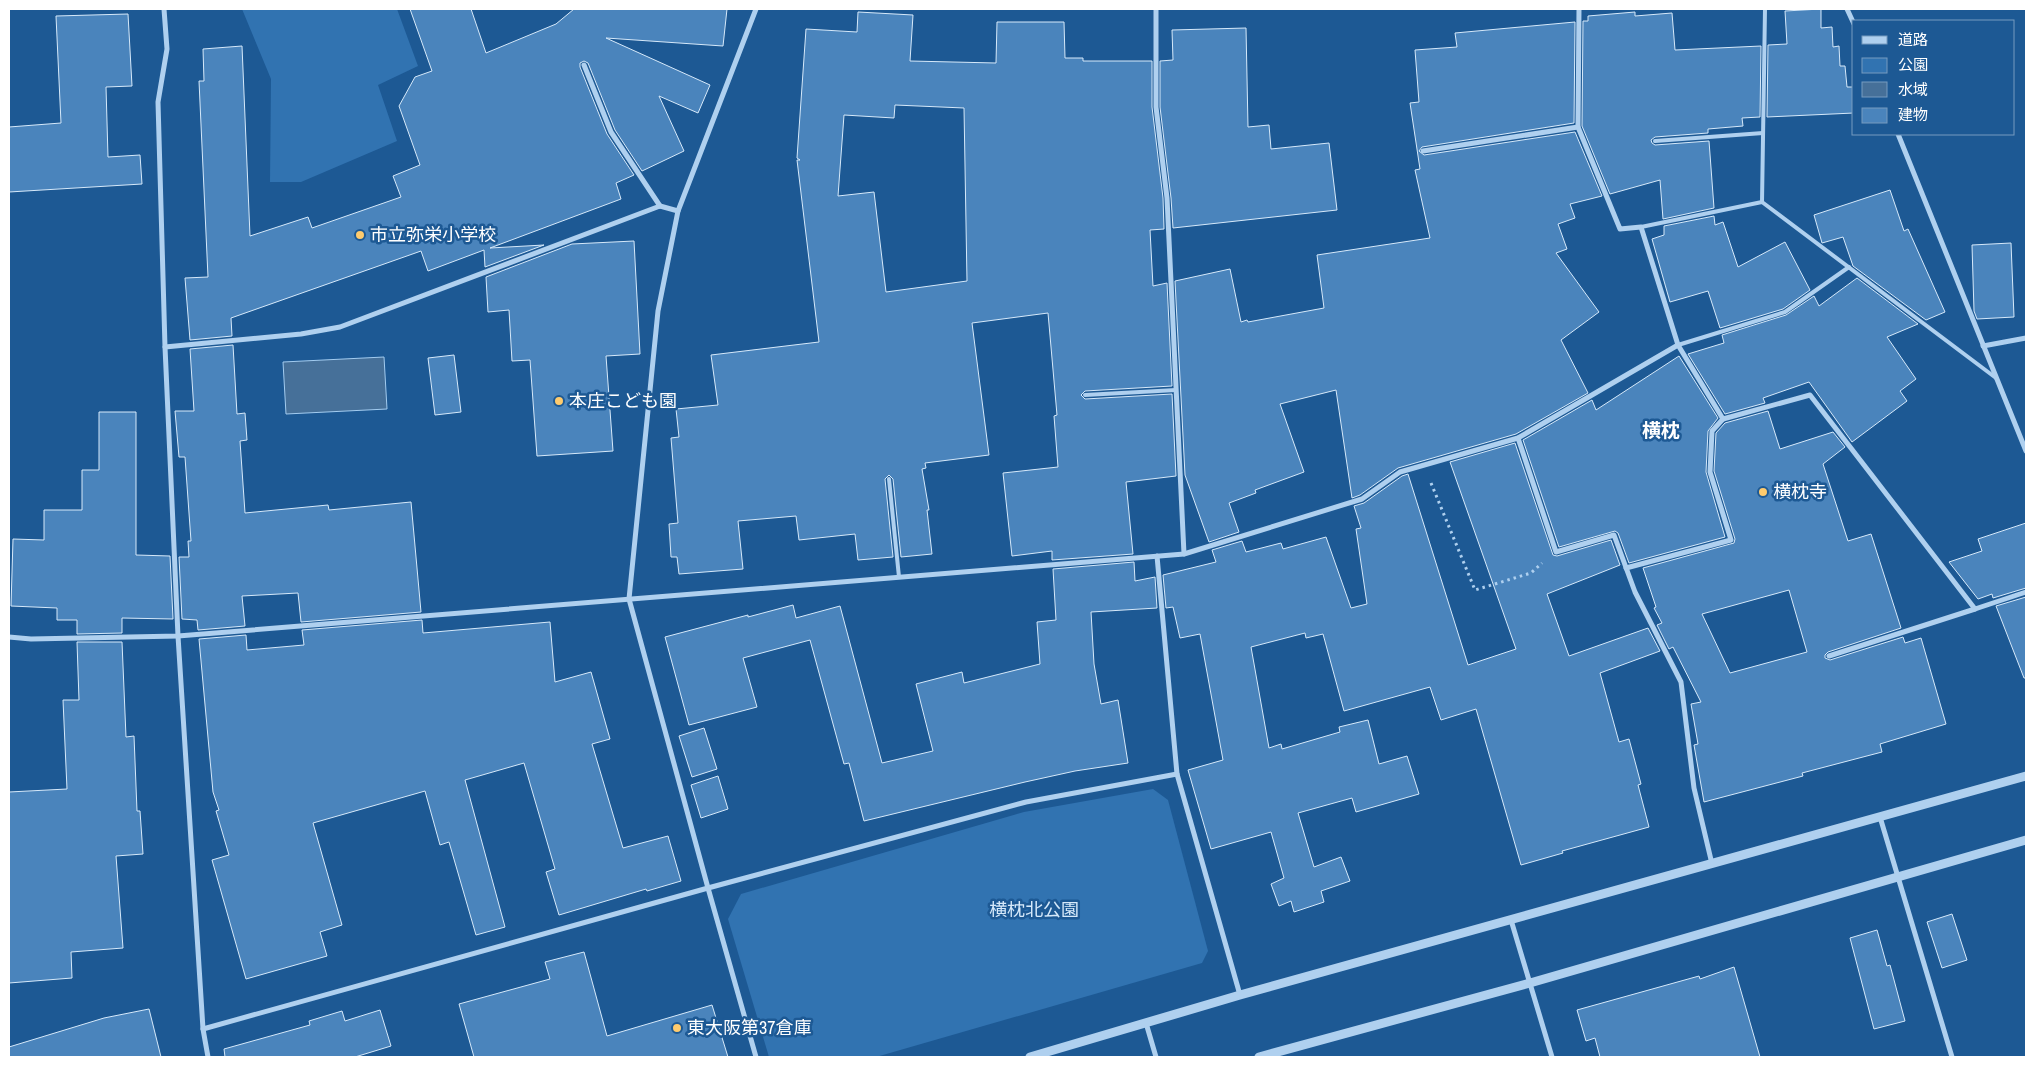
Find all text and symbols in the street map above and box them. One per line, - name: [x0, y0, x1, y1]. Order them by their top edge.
- legend: [1852, 20, 2015, 135]
- text: 道路: [1898, 29, 1928, 50]
- text: 公園: [1898, 54, 1928, 75]
- text: 水域: [1898, 79, 1928, 100]
- text: 建物: [1898, 104, 1928, 125]
- place label: 市立弥栄小学校: [370, 222, 496, 247]
- marker: 市立弥栄小学校: [354, 229, 366, 241]
- place label: 本庄こども園: [569, 388, 677, 413]
- marker: 本庄こども園: [553, 395, 565, 407]
- district label: 横枕: [1642, 417, 1680, 443]
- place label: 横枕寺: [1773, 479, 1827, 504]
- marker: 横枕寺: [1757, 486, 1769, 498]
- park label: 横枕北公園: [989, 897, 1079, 922]
- place label: 東大阪第37倉庫: [687, 1015, 811, 1040]
- marker: 東大阪第37倉庫: [671, 1022, 683, 1034]

